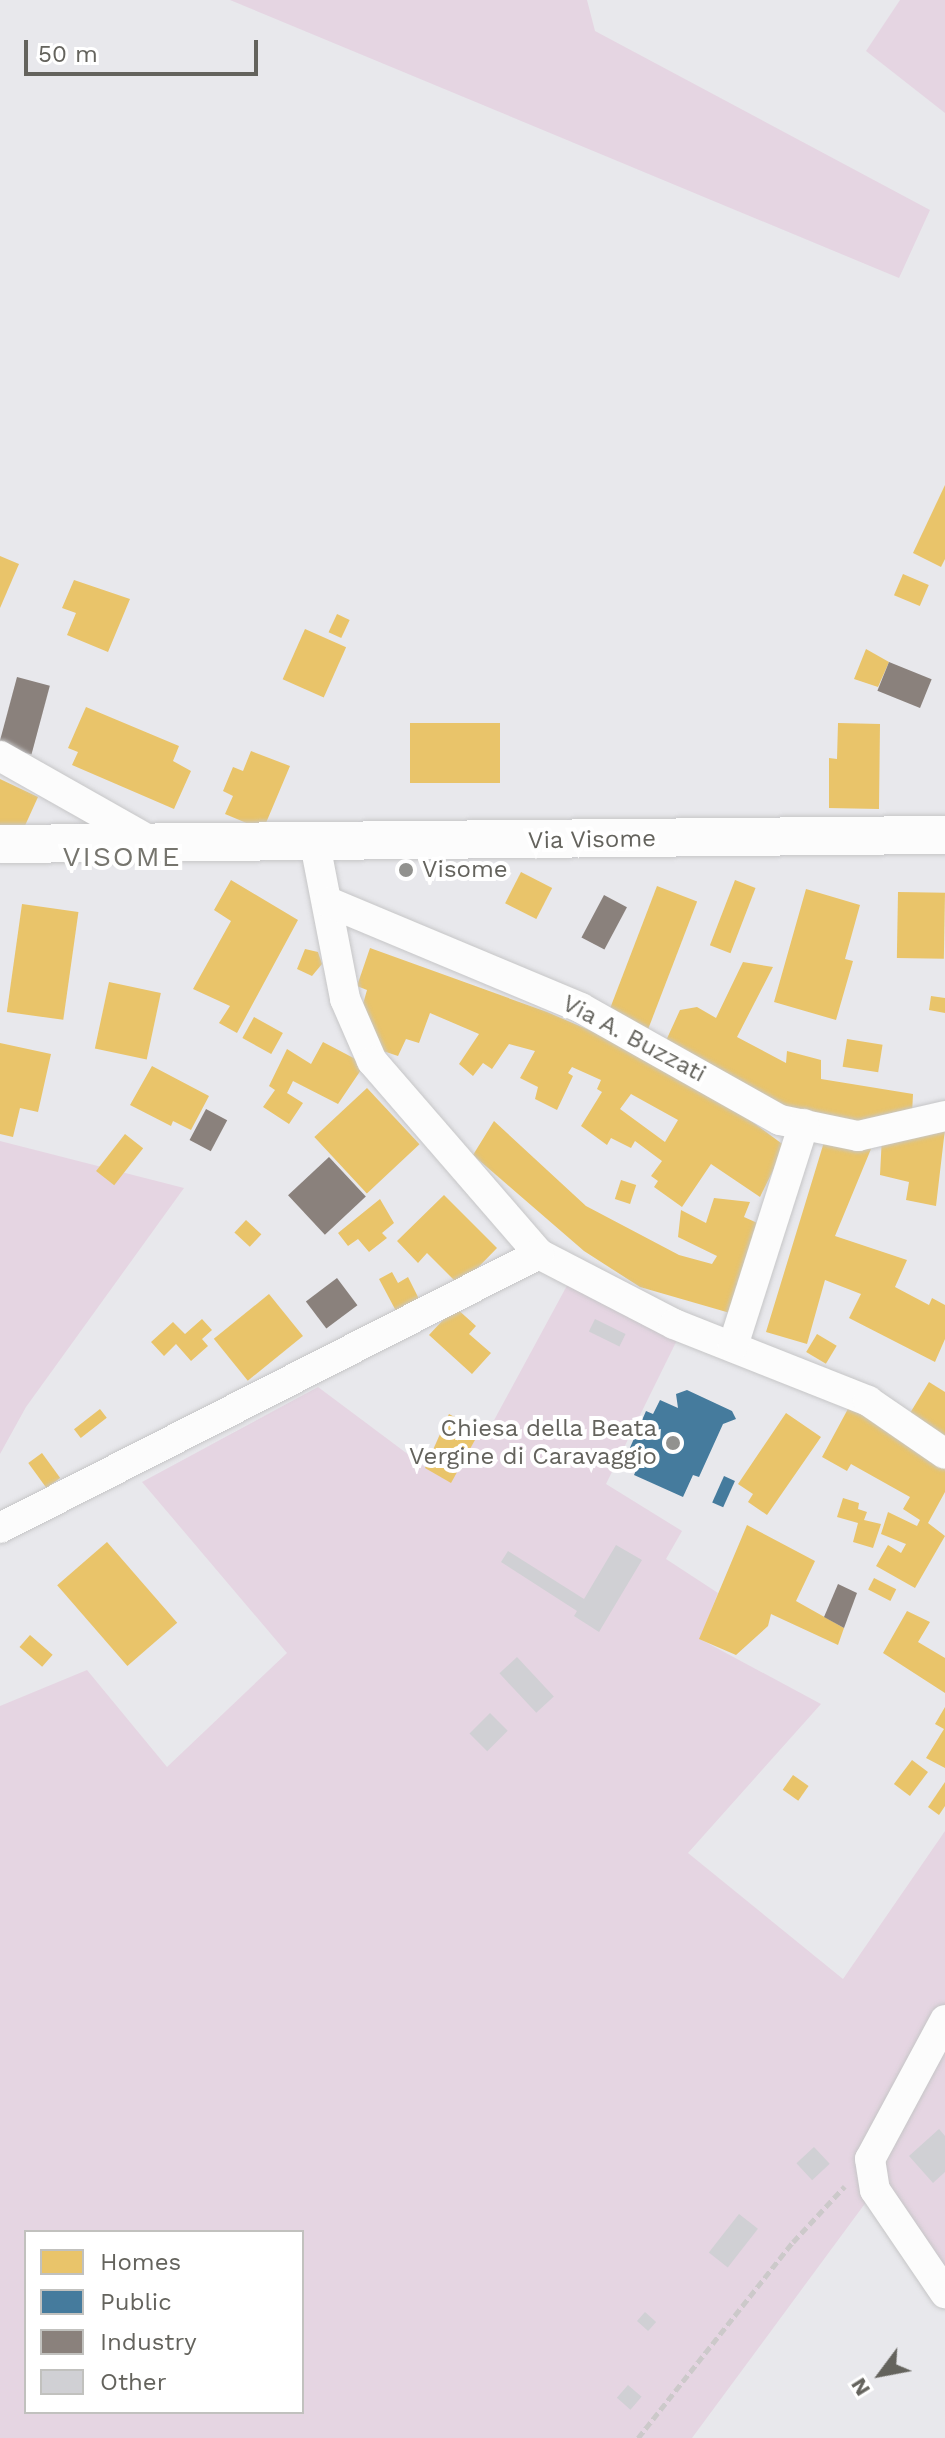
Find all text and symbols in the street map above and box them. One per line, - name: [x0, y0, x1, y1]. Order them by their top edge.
- scale bar: [28, 24, 262, 74]
- text: 50 m: [38, 40, 98, 68]
- street label: Via Visome: [527, 824, 657, 856]
- district label: VISOME: [62, 840, 182, 874]
- place label: Visome: [422, 856, 508, 884]
- marker: Visome: [397, 861, 415, 879]
- street label: Via A. Buzzati: [557, 989, 711, 1089]
- place label: Chiesa della Beata Vergine di Caravaggio: [409, 1415, 657, 1471]
- marker: Chiesa della Beata Vergine di Caravaggio: [664, 1434, 682, 1452]
- legend: [24, 2230, 304, 2414]
- text: Homes: [100, 2248, 181, 2276]
- text: Public: [100, 2288, 172, 2316]
- text: Industry: [100, 2328, 197, 2356]
- north arrow: [841, 2334, 921, 2414]
- text: Other: [100, 2368, 167, 2396]
- text: N: [845, 2373, 875, 2401]

